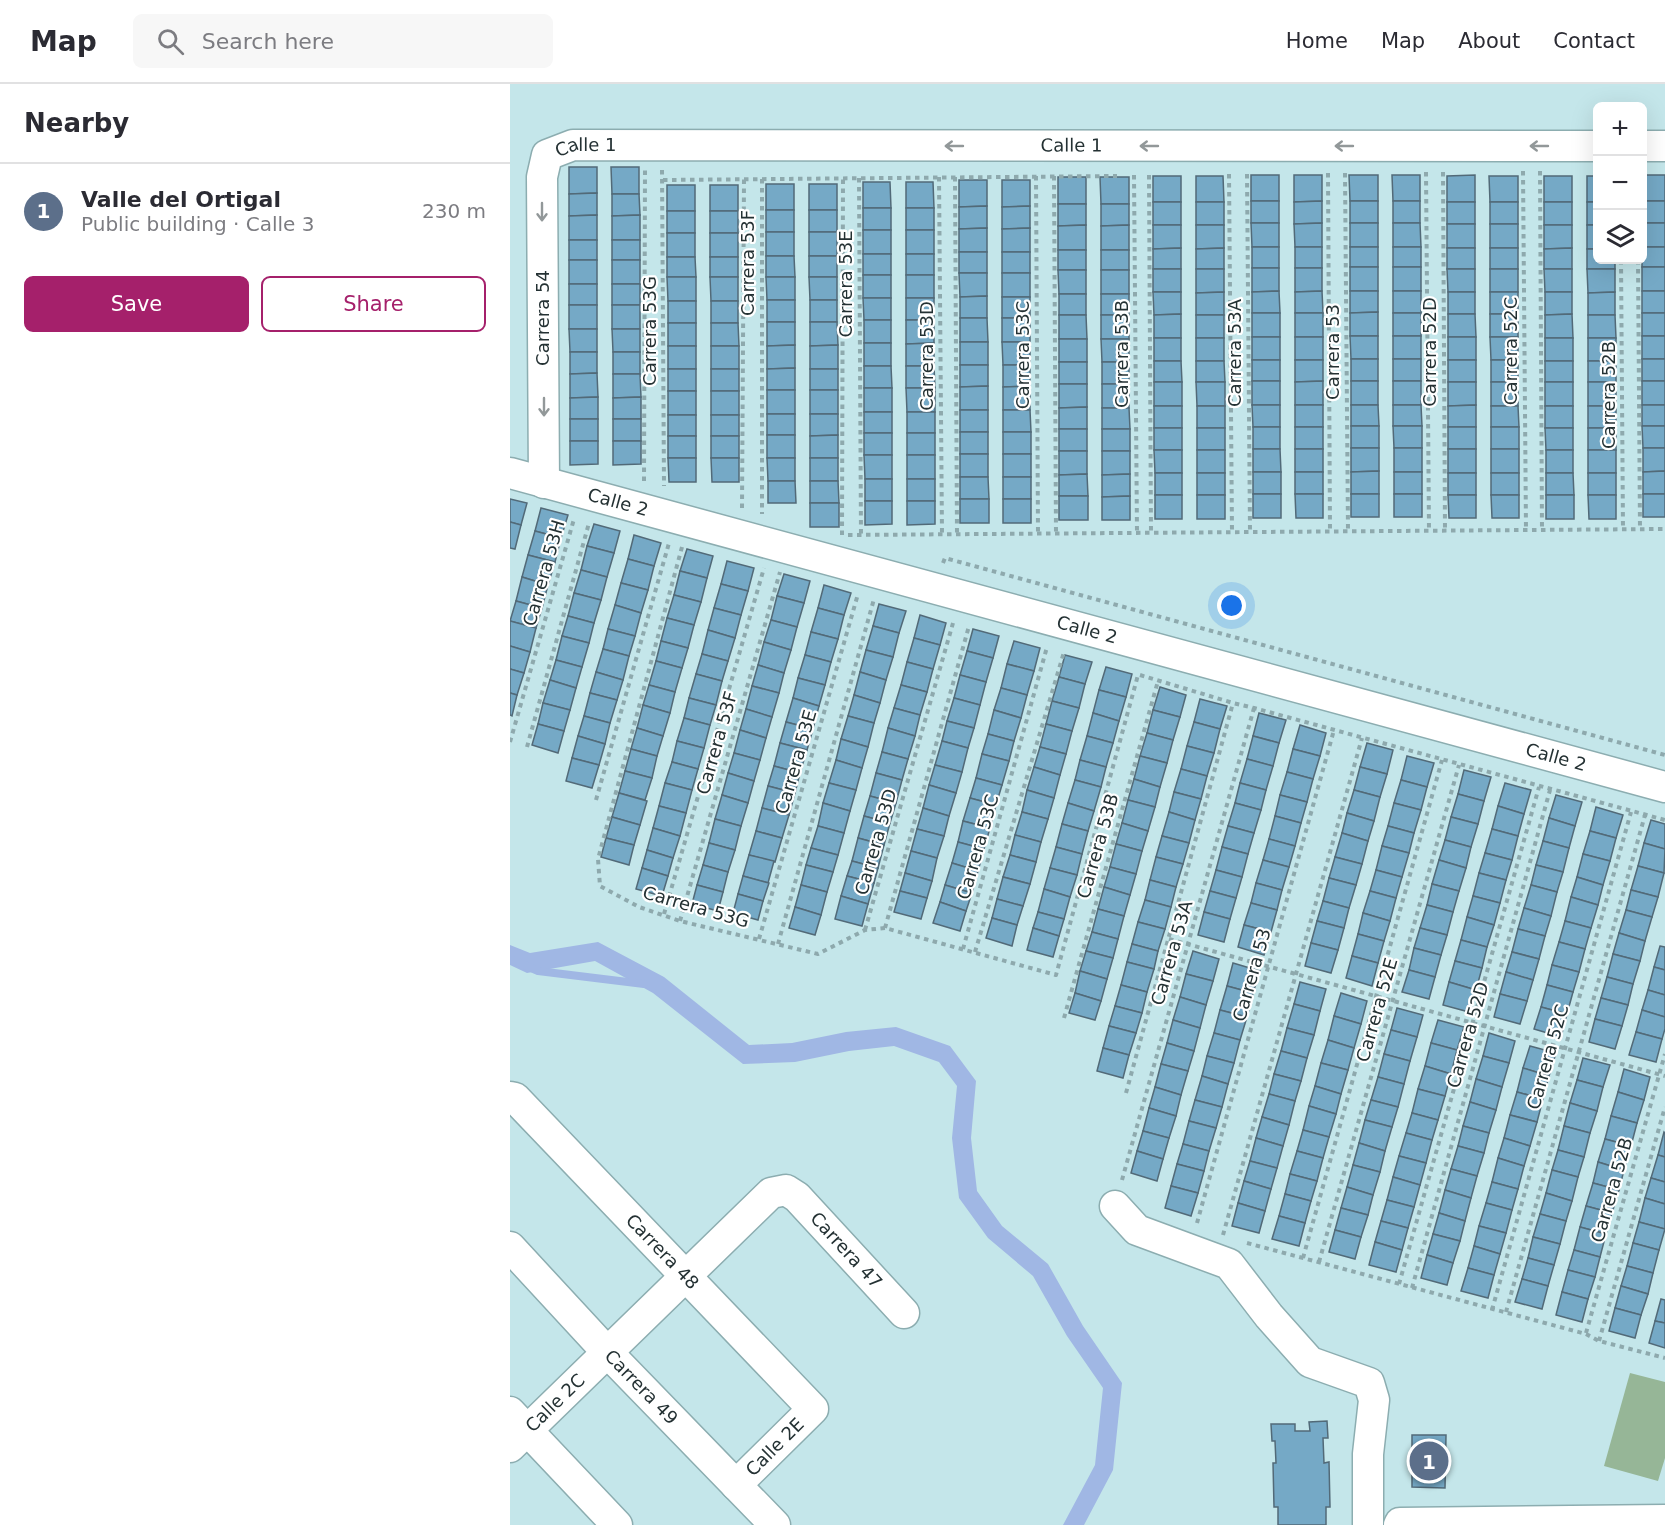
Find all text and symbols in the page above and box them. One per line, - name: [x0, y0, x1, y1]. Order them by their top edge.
- search box: [133, 14, 553, 68]
- text: Map: [30, 25, 97, 58]
- icon: search: [154, 25, 187, 58]
- text: Search here: [202, 29, 334, 54]
- text: Home: [1286, 29, 1348, 53]
- text: Map: [1381, 29, 1425, 53]
- text: About: [1458, 29, 1520, 53]
- text: Contact: [1553, 29, 1635, 53]
- map controls: [1593, 102, 1647, 264]
- button: +: [1593, 102, 1647, 156]
- text: Nearby: [24, 108, 129, 138]
- street label: Calle 1: [552, 133, 617, 161]
- street label: Calle 1: [1041, 134, 1103, 156]
- one-way arrow: [945, 140, 965, 152]
- one-way arrow: [1140, 140, 1160, 152]
- one-way arrow: [1335, 140, 1355, 152]
- one-way arrow: [1530, 140, 1550, 152]
- button: −: [1593, 156, 1647, 210]
- text: Valle del Ortigal: [81, 187, 281, 212]
- text: 1: [37, 199, 50, 223]
- text: 230 m: [422, 199, 486, 223]
- one-way arrow: [536, 202, 548, 222]
- street label: Carrera 53F: [737, 210, 758, 316]
- button: layers: [1593, 210, 1647, 264]
- text: Public building · Calle 3: [81, 212, 314, 236]
- street label: Carrera 53E: [835, 230, 856, 338]
- street label: Carrera 54: [532, 270, 553, 366]
- button: Save: [24, 276, 249, 332]
- button: Share: [261, 276, 486, 332]
- street label: Carrera 53G: [639, 276, 660, 386]
- street label: Carrera 52D: [1419, 297, 1440, 407]
- street label: Carrera 52C: [1500, 297, 1521, 405]
- street label: Carrera 53A: [1224, 298, 1245, 407]
- street label: Carrera 53B: [1111, 300, 1132, 408]
- street label: Carrera 53D: [916, 301, 937, 411]
- street label: Carrera 53C: [1012, 301, 1033, 409]
- street label: Carrera 53: [1322, 304, 1343, 400]
- street label: Carrera 52B: [1598, 341, 1619, 449]
- one-way arrow: [538, 397, 550, 417]
- street label: Calle 2: [586, 484, 651, 520]
- street label: Carrera 53H: [518, 517, 569, 628]
- your location: [1217, 591, 1246, 620]
- street label: Calle 2: [1055, 611, 1120, 648]
- street label: Carrera 53F: [692, 689, 741, 797]
- street label: Carrera 53E: [771, 707, 820, 816]
- street label: Calle 2: [1524, 739, 1589, 775]
- street label: Carrera 53D: [850, 786, 901, 897]
- street label: Carrera 53B: [1073, 791, 1123, 901]
- street label: Carrera 53C: [952, 792, 1003, 902]
- street label: Carrera 53G: [640, 881, 752, 932]
- street label: Carrera 53A: [1147, 897, 1197, 1008]
- street label: Carrera 53: [1228, 926, 1275, 1024]
- street label: Carrera 52E: [1352, 955, 1401, 1064]
- street label: Carrera 52D: [1442, 979, 1493, 1090]
- street label: Carrera 52C: [1522, 1002, 1573, 1112]
- street label: Carrera 52B: [1587, 1135, 1637, 1245]
- street label: Carrera 47: [806, 1208, 887, 1292]
- street label: Carrera 48: [622, 1209, 703, 1293]
- street label: Carrera 49: [601, 1345, 682, 1429]
- street label: Calle 2C: [521, 1369, 589, 1436]
- street label: Calle 2E: [741, 1413, 808, 1480]
- pin: 1: [1410, 1438, 1448, 1484]

